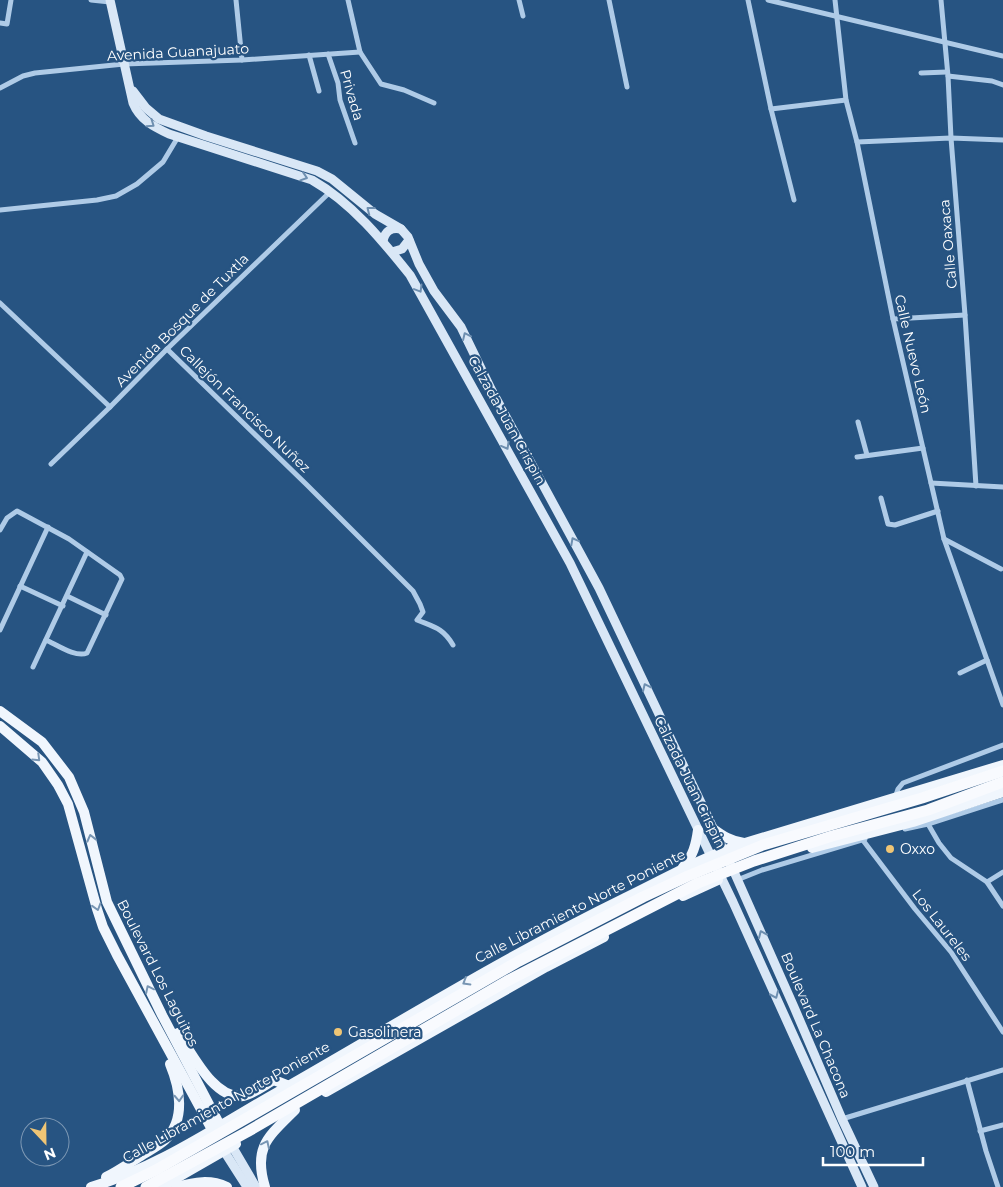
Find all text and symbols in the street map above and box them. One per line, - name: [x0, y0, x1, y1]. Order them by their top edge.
- street label: Avenida Guanajuato: [107, 39, 250, 65]
- street label: Privada: [336, 67, 368, 123]
- one-way arrow: [145, 118, 155, 127]
- one-way arrow: [299, 172, 307, 182]
- street label: Calle Oaxaca: [935, 199, 961, 289]
- one-way arrow: [367, 207, 376, 215]
- street label: Avenida Bosque de Tuxtla: [111, 249, 253, 391]
- one-way arrow: [412, 284, 422, 293]
- street label: Calle Nuevo León: [891, 293, 935, 415]
- one-way arrow: [461, 332, 472, 341]
- street label: Callejón Francisco Nuñez: [176, 342, 314, 476]
- street label: Calzada Juan Crispin: [464, 352, 550, 488]
- one-way arrow: [500, 441, 510, 450]
- one-way arrow: [570, 538, 580, 547]
- one-way arrow: [642, 683, 652, 692]
- street label: Calzada Juan Crispin: [650, 713, 730, 851]
- one-way arrow: [31, 752, 40, 761]
- one-way arrow: [86, 834, 97, 843]
- place label: Oxxo: [900, 840, 935, 858]
- marker: Oxxo: [884, 843, 896, 855]
- street label: Calle Libramiento Norte Poniente: [472, 845, 688, 967]
- street label: Los Laureles: [908, 885, 976, 965]
- street label: Boulevard Los Laguitos: [113, 896, 203, 1050]
- one-way arrow: [91, 902, 101, 910]
- one-way arrow: [758, 931, 768, 940]
- street label: Boulevard La Chacona: [777, 949, 855, 1101]
- one-way arrow: [462, 975, 471, 985]
- one-way arrow: [145, 985, 155, 994]
- one-way arrow: [768, 990, 779, 999]
- place label: Gasolinera: [348, 1023, 421, 1041]
- marker: Gasolinera: [332, 1026, 344, 1038]
- street label: Calle Libramiento Norte Poniente: [119, 1037, 333, 1167]
- one-way arrow: [173, 1094, 184, 1102]
- north arrow: [20, 1117, 70, 1167]
- scale bar: [823, 1134, 923, 1166]
- one-way arrow: [260, 1140, 270, 1149]
- text: 100 m: [830, 1142, 875, 1161]
- text: N: [41, 1144, 58, 1165]

